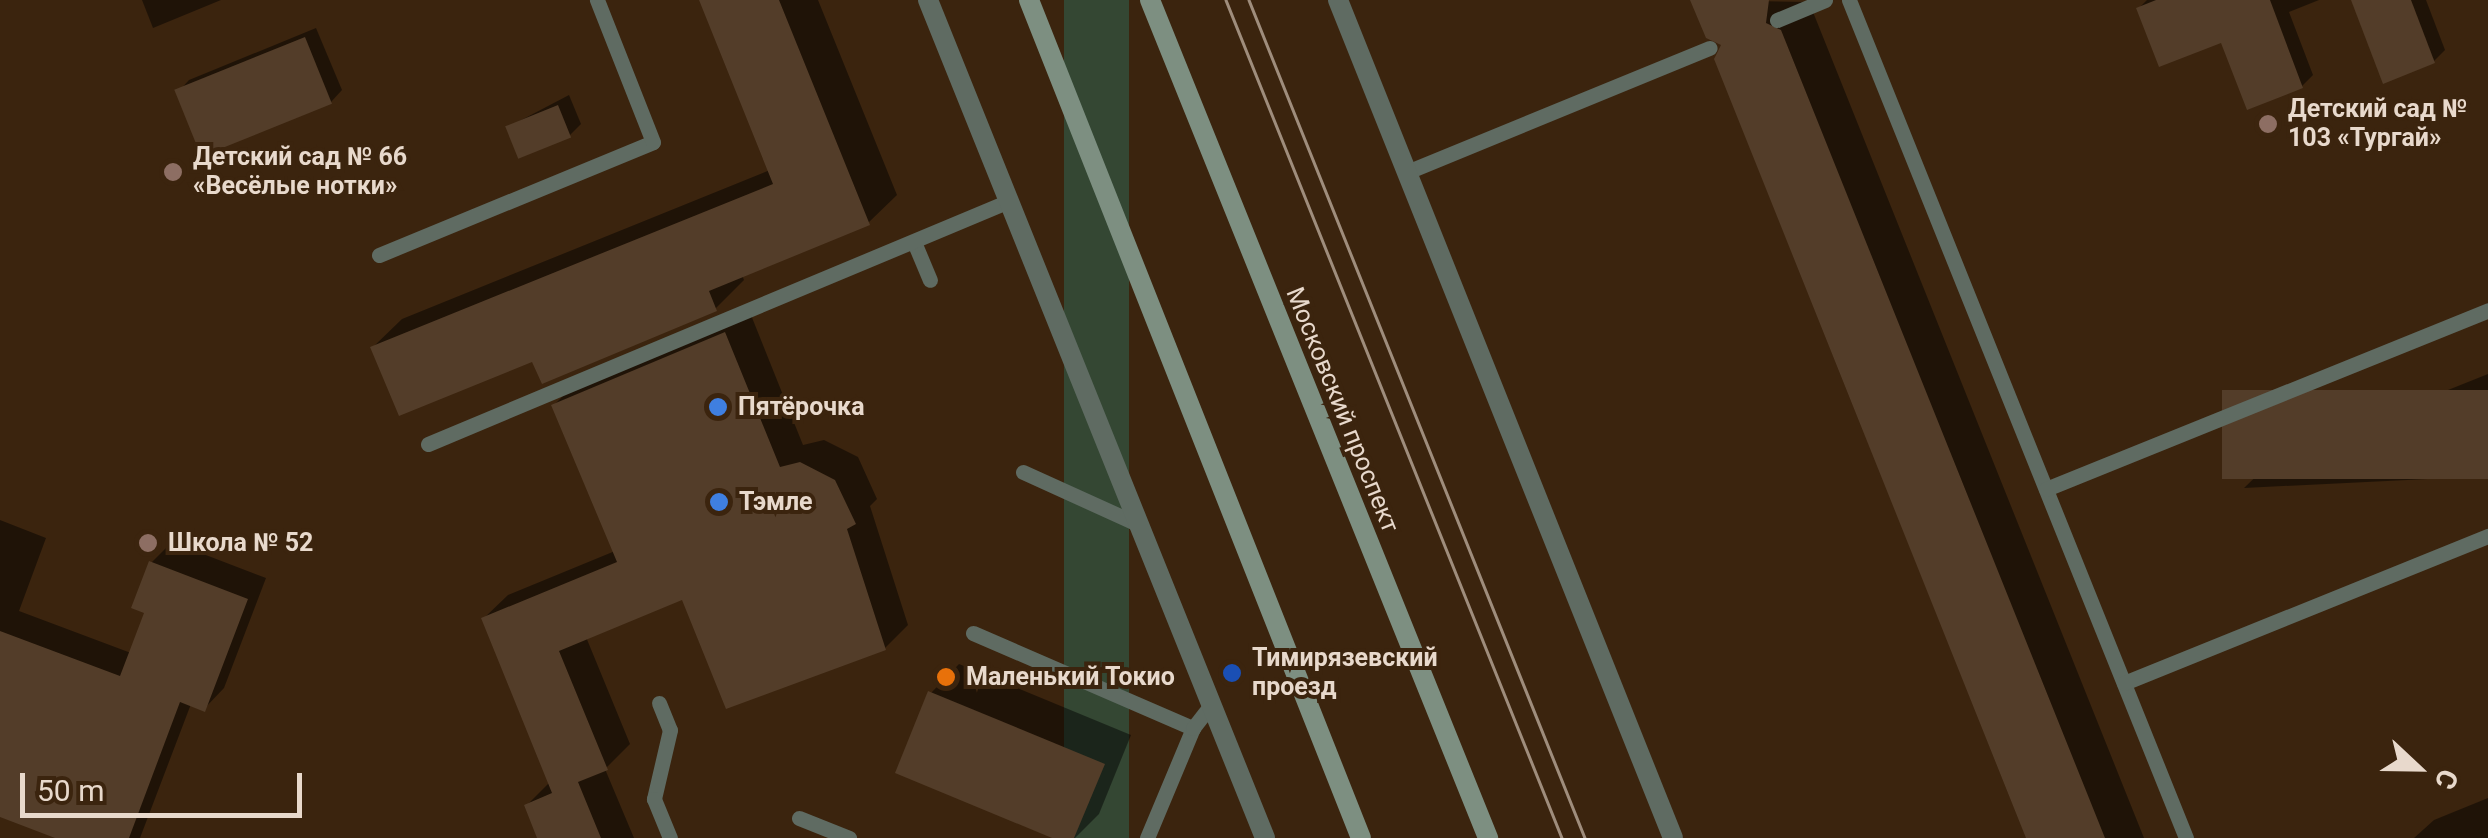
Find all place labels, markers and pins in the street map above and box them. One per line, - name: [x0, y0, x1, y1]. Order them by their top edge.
- place label: Детский сад № 103 «Тургай»: [2288, 95, 2467, 154]
- marker: Детский сад № 103 «Тургай»: [2257, 113, 2279, 135]
- place label: Детский сад № 66 «Весёлые нотки»: [193, 143, 407, 202]
- marker: Детский сад № 66 «Весёлые нотки»: [162, 161, 184, 183]
- place label: Пятёрочка: [738, 392, 865, 422]
- marker: Пятёрочка: [707, 396, 729, 418]
- place label: Тэмле: [739, 487, 813, 517]
- marker: Тэмле: [708, 491, 730, 513]
- place label: Школа № 52: [168, 528, 313, 558]
- marker: Школа № 52: [137, 532, 159, 554]
- place label: Тимирязевский проезд: [1252, 644, 1438, 703]
- place label: Маленький Токио: [966, 662, 1175, 692]
- marker: Тимирязевский проезд: [1221, 662, 1243, 684]
- marker: Маленький Токио: [935, 666, 957, 688]

